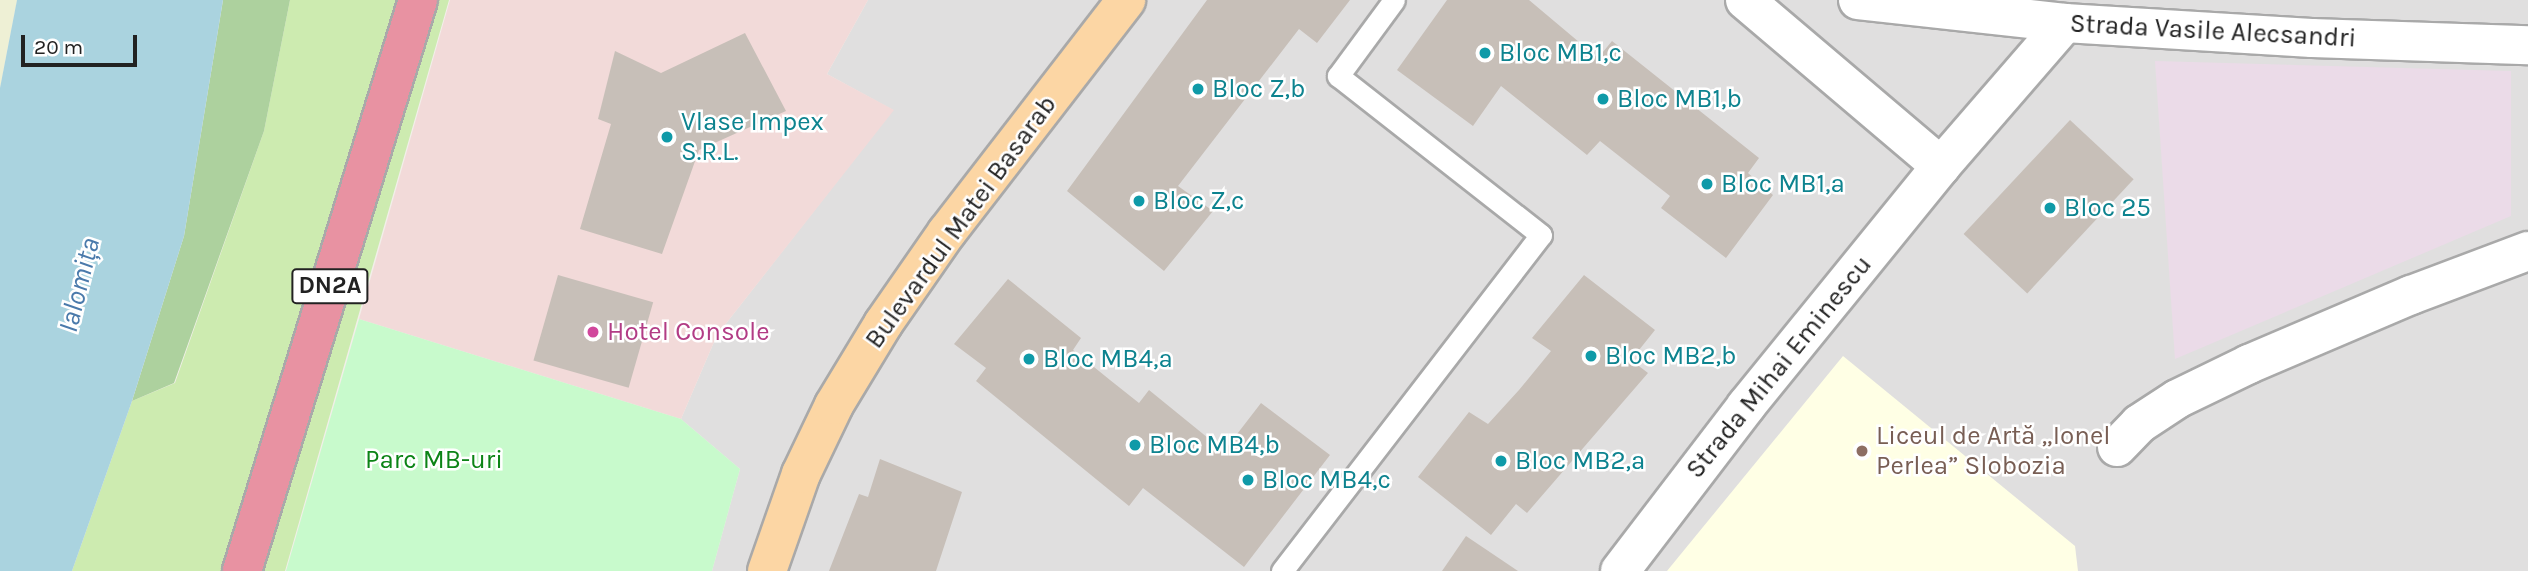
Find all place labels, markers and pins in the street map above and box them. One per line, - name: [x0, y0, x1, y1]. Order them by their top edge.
- place label: Bloc MB1,c: [1499, 37, 1622, 69]
- marker: Bloc MB1,c: [1477, 45, 1493, 61]
- place label: Bloc Z,b: [1212, 73, 1305, 105]
- marker: Bloc Z,b: [1190, 81, 1206, 97]
- place label: Bloc MB1,b: [1617, 83, 1742, 115]
- marker: Bloc MB1,b: [1595, 91, 1611, 107]
- place label: Vlase Impex S.R.L.: [681, 106, 824, 168]
- marker: Vlase Impex S.R.L.: [659, 129, 675, 145]
- place label: Bloc MB1,a: [1721, 168, 1845, 200]
- marker: Bloc MB1,a: [1699, 176, 1715, 192]
- place label: Bloc Z,c: [1153, 185, 1244, 217]
- place label: Bloc 25: [2064, 192, 2151, 224]
- marker: Bloc Z,c: [1131, 193, 1147, 209]
- marker: Bloc 25: [2042, 200, 2058, 216]
- place label: Hotel Console: [607, 316, 770, 348]
- marker: Hotel Console: [585, 324, 601, 340]
- place label: Bloc MB2,b: [1605, 340, 1736, 372]
- place label: Bloc MB4,a: [1043, 343, 1173, 375]
- marker: Bloc MB2,b: [1583, 348, 1599, 364]
- marker: Bloc MB4,a: [1021, 351, 1037, 367]
- place label: Liceul de Artă „Ionel Perlea” Slobozia: [1876, 420, 2111, 481]
- place label: Bloc MB4,b: [1149, 429, 1280, 461]
- marker: Bloc MB4,b: [1127, 437, 1143, 453]
- marker: Liceul de Artă „Ionel Perlea” Slobozia: [1854, 443, 1870, 459]
- place label: Bloc MB2,a: [1515, 445, 1645, 477]
- marker: Bloc MB2,a: [1493, 453, 1509, 469]
- place label: Bloc MB4,c: [1262, 464, 1391, 496]
- marker: Bloc MB4,c: [1240, 472, 1256, 488]

